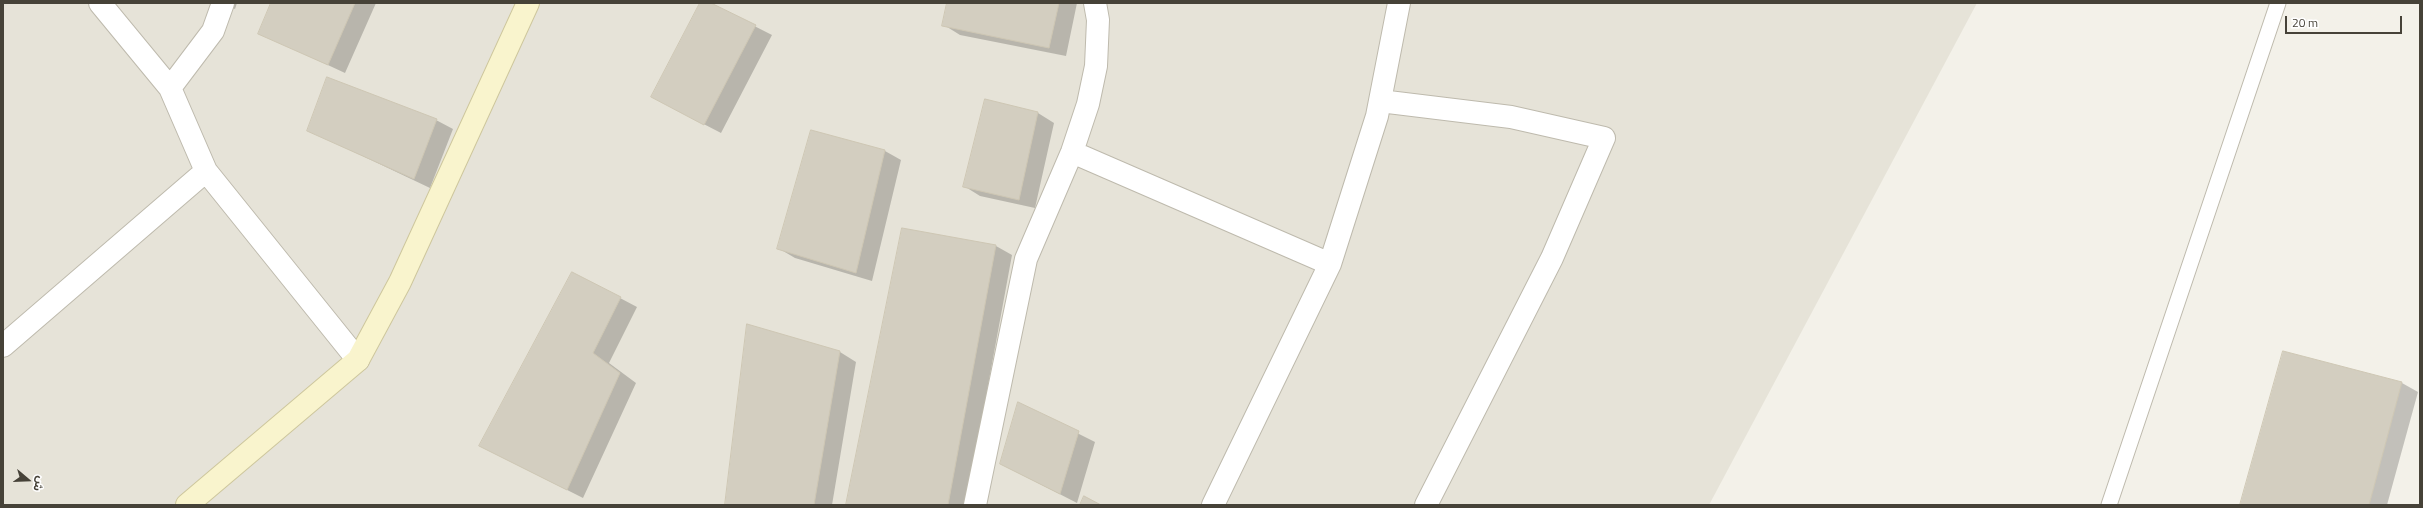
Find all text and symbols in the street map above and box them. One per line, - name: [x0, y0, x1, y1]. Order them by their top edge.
- scale bar: [2287, 8, 2404, 34]
- text: 20 m: [2292, 13, 2318, 32]
- north arrow: [8, 460, 48, 500]
- text: ش: [29, 474, 49, 494]

